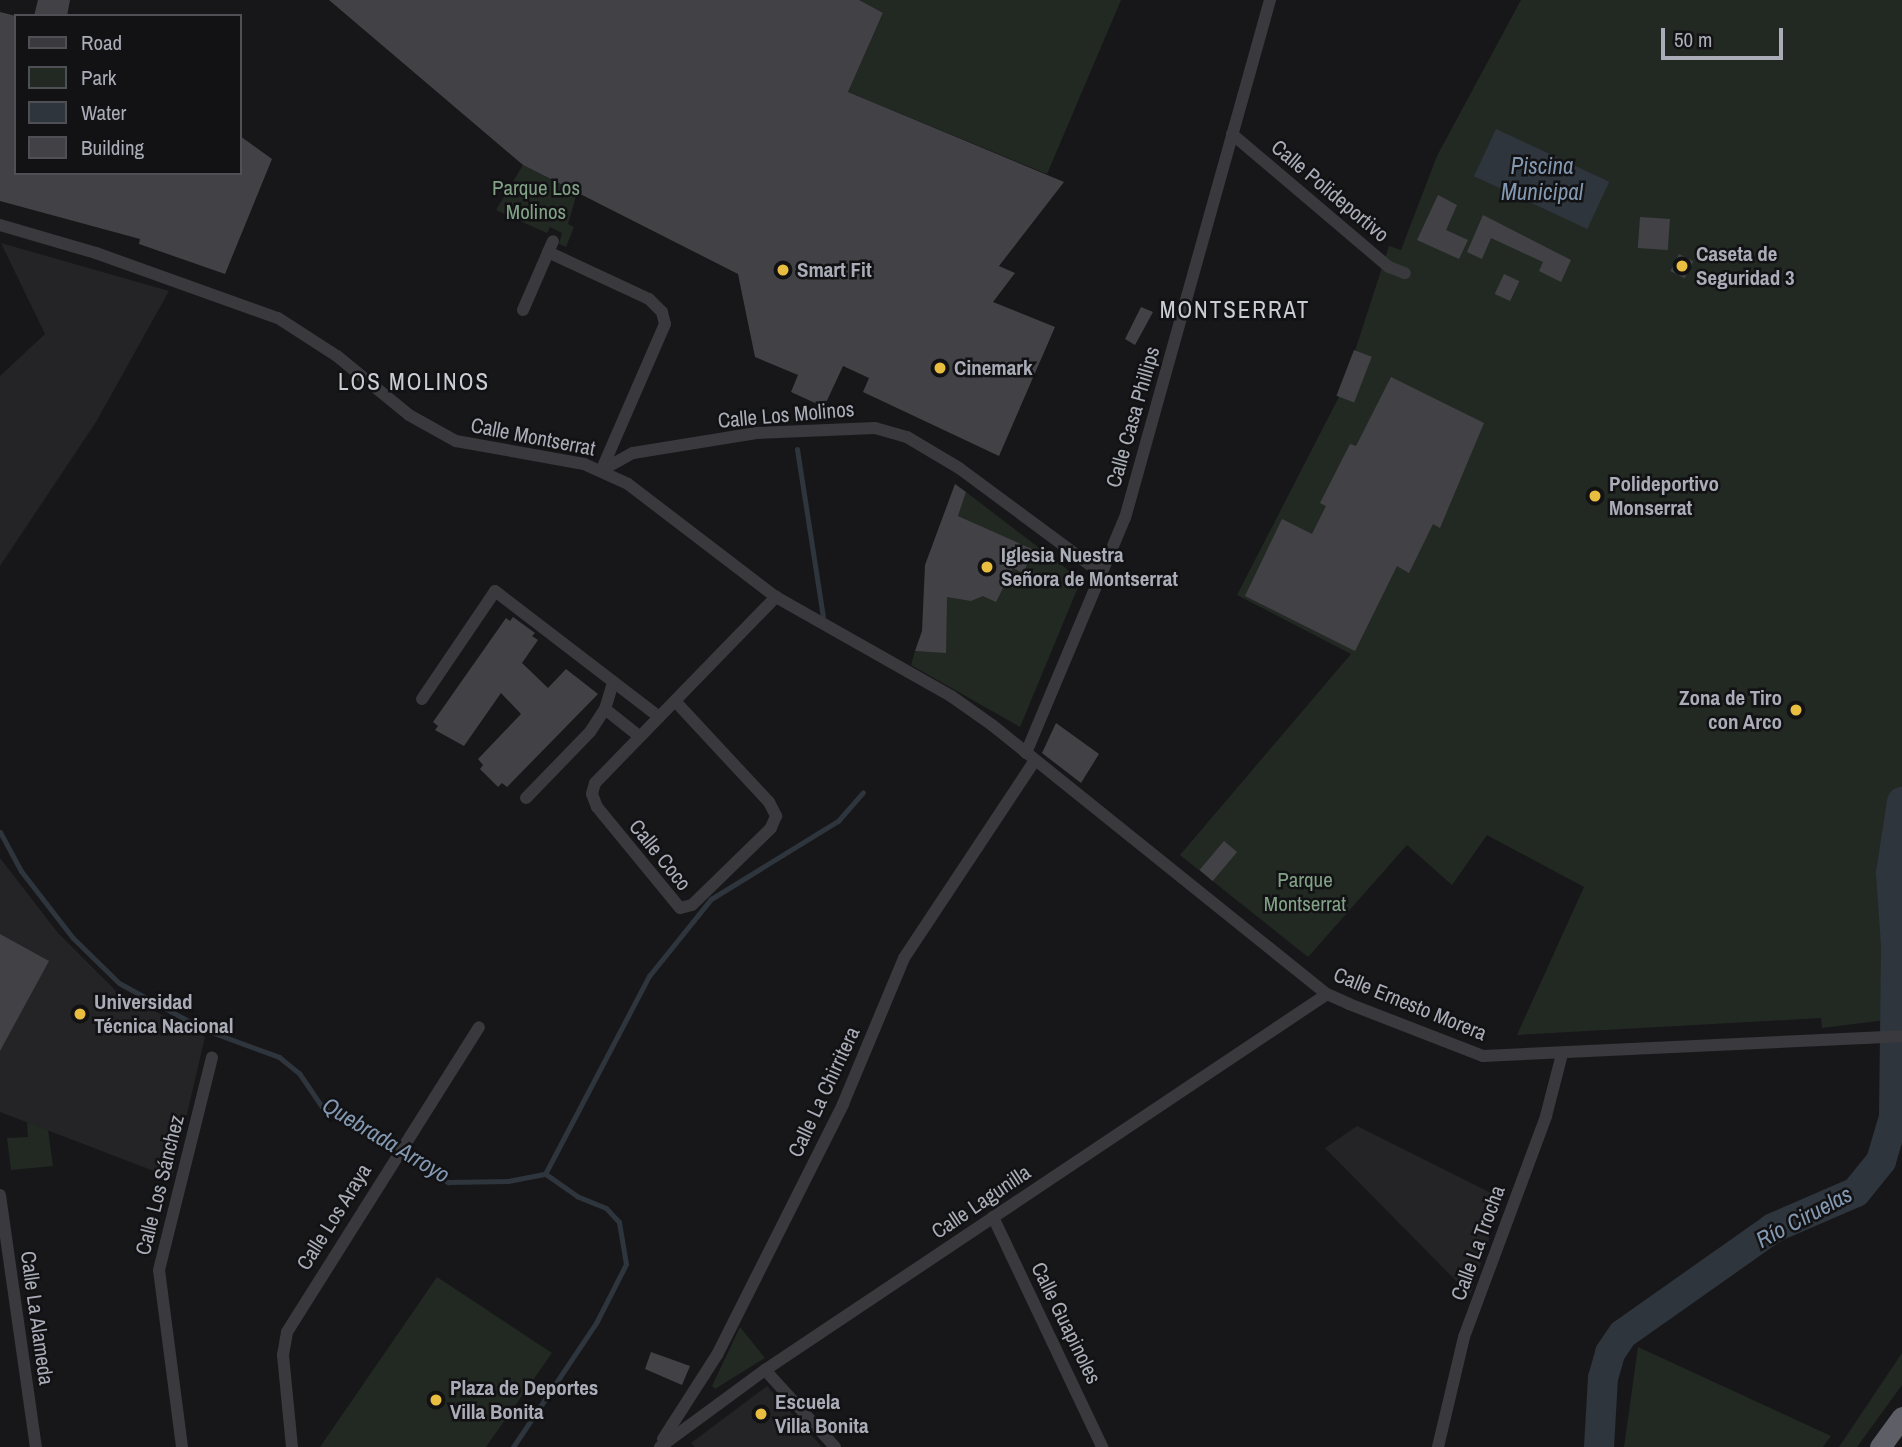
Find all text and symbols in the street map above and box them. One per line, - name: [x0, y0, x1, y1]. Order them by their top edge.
- legend: [14, 14, 242, 175]
- scale bar: [1664, 14, 1786, 58]
- text: 50 m: [1674, 25, 1712, 54]
- text: Road: [81, 28, 122, 57]
- text: Park: [81, 63, 116, 92]
- text: Water: [81, 98, 126, 127]
- text: Building: [81, 133, 144, 162]
- street label: Calle Polideportivo: [1266, 135, 1394, 247]
- water label: Piscina Municipal: [1501, 152, 1583, 206]
- park label: Parque Los Molinos: [492, 175, 580, 225]
- place label: Caseta de Seguridad 3: [1696, 241, 1795, 291]
- place label: Smart Fit: [797, 257, 872, 283]
- marker: Caseta de Seguridad 3: [1674, 258, 1690, 274]
- marker: Smart Fit: [775, 262, 791, 278]
- district label: MONTSERRAT: [1161, 296, 1309, 324]
- street label: Calle Casa Phillips: [1101, 344, 1165, 490]
- place label: Cinemark: [954, 355, 1032, 381]
- marker: Cinemark: [932, 360, 948, 376]
- district label: LOS MOLINOS: [339, 368, 489, 396]
- street label: Calle Los Molinos: [717, 396, 855, 434]
- street label: Calle Montserrat: [469, 413, 597, 461]
- place label: Polideportivo Monserrat: [1609, 471, 1719, 521]
- marker: Polideportivo Monserrat: [1587, 488, 1603, 504]
- place label: Iglesia Nuestra Señora de Montserrat: [1001, 542, 1178, 592]
- marker: Iglesia Nuestra Señora de Montserrat: [979, 559, 995, 575]
- place label: Zona de Tiro con Arco: [1679, 685, 1782, 735]
- marker: Zona de Tiro con Arco: [1788, 702, 1804, 718]
- street label: Calle Coco: [624, 814, 696, 896]
- park label: Parque Montserrat: [1264, 867, 1346, 917]
- street label: Calle Ernesto Morera: [1330, 962, 1490, 1046]
- place label: Universidad Técnica Nacional: [94, 989, 233, 1039]
- marker: Universidad Técnica Nacional: [72, 1006, 88, 1022]
- street label: Calle La Chirritera: [783, 1023, 865, 1161]
- water label: Quebrada Arroyo: [317, 1091, 455, 1189]
- street label: Calle Los Sánchez: [130, 1112, 190, 1258]
- street label: Calle Los Araya: [291, 1159, 377, 1275]
- street label: Calle Lagunilla: [927, 1160, 1035, 1244]
- water label: Río Ciruelas: [1751, 1180, 1857, 1254]
- street label: Calle La Trocha: [1445, 1182, 1511, 1304]
- street label: Calle La Alameda: [15, 1249, 59, 1387]
- street label: Calle Guapinoles: [1026, 1258, 1106, 1388]
- place label: Plaza de Deportes Villa Bonita: [450, 1375, 598, 1425]
- place label: Escuela Villa Bonita: [775, 1389, 868, 1439]
- marker: Plaza de Deportes Villa Bonita: [428, 1392, 444, 1408]
- marker: Escuela Villa Bonita: [753, 1406, 769, 1422]

